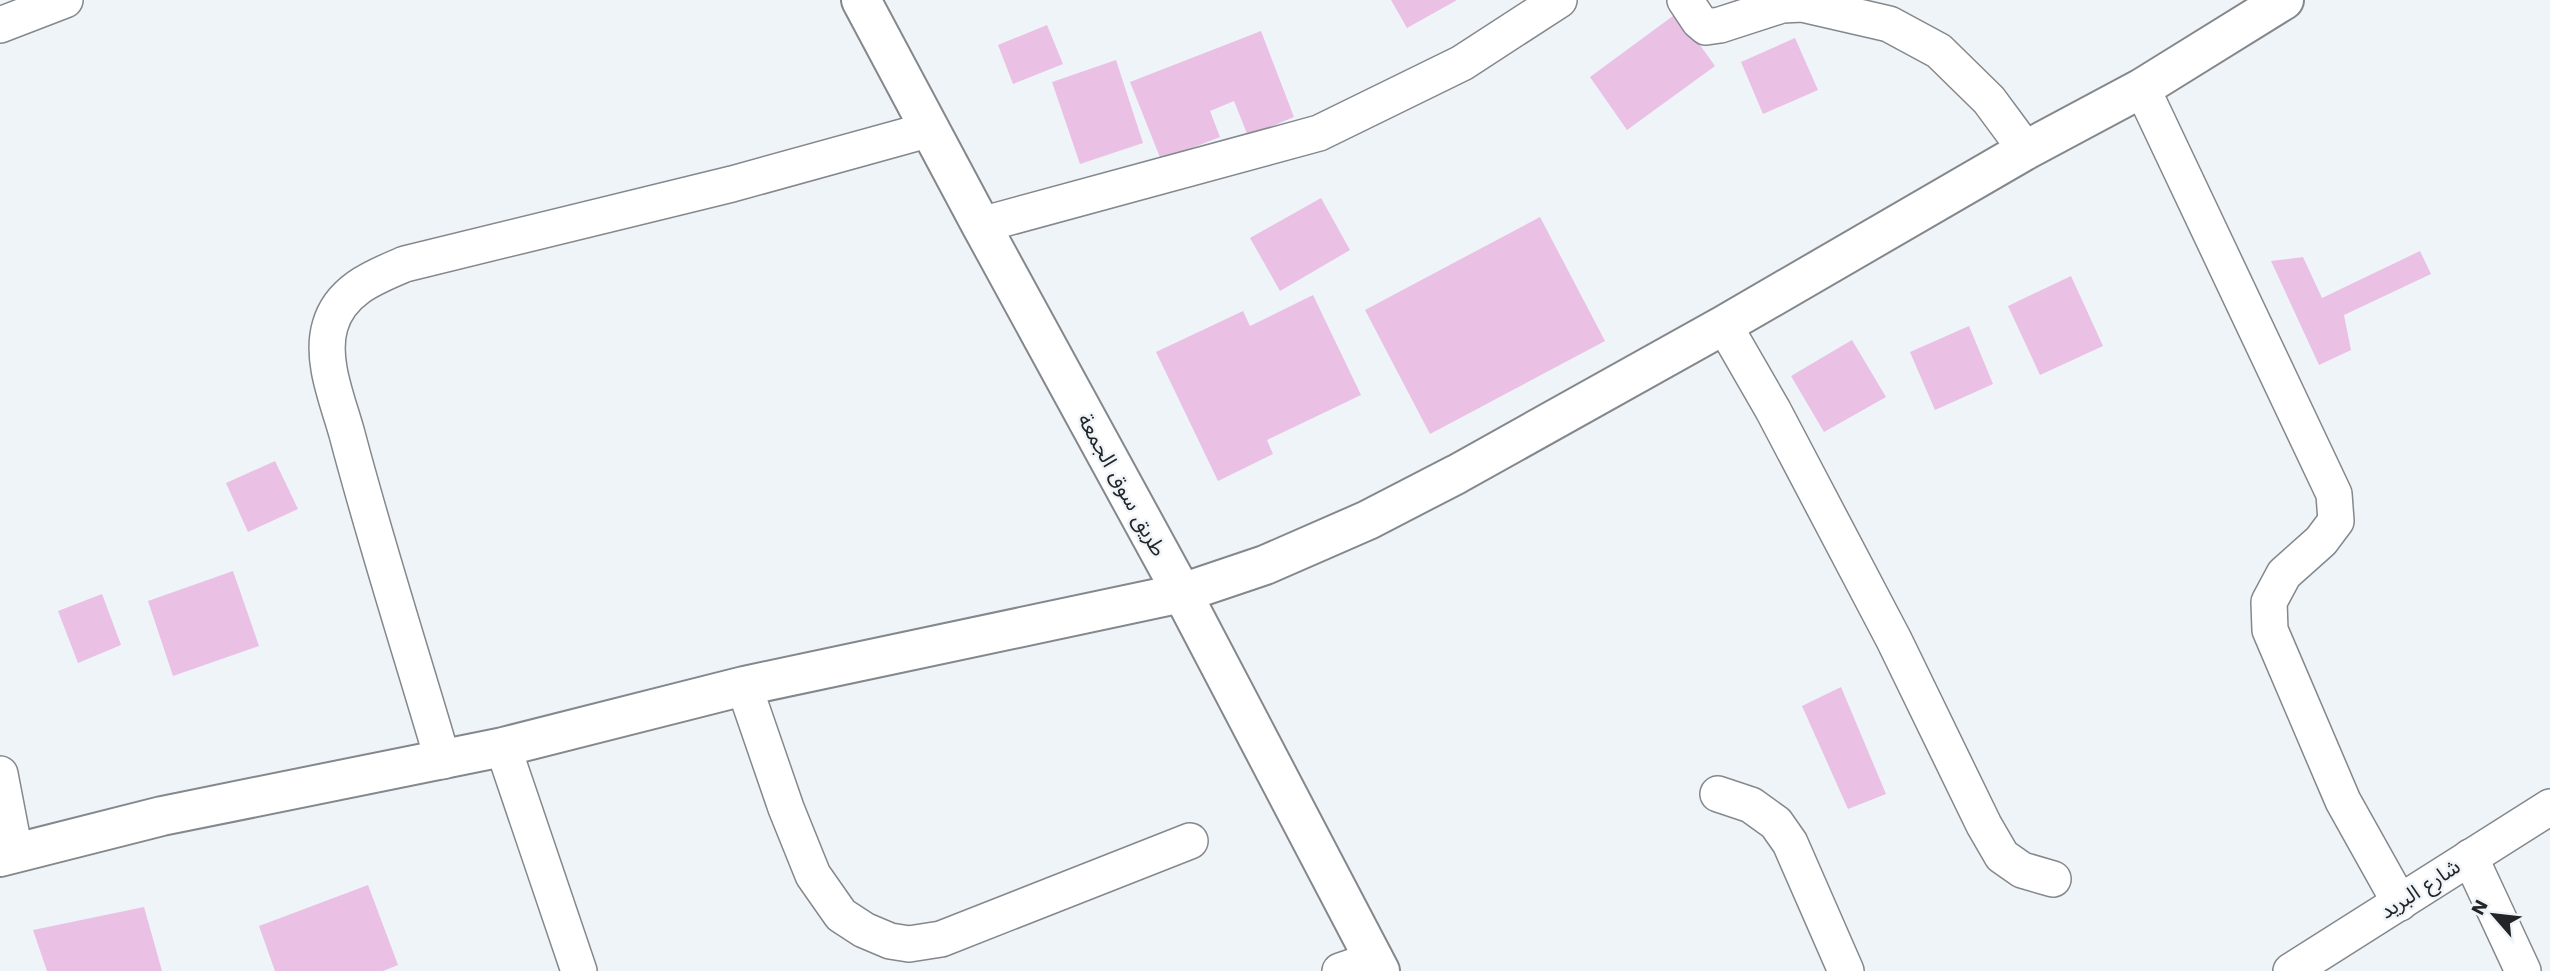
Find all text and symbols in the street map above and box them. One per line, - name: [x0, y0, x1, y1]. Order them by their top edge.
- street label: طريق سوق الجمعة: [1072, 409, 1172, 561]
- street label: شارع البريد: [2375, 853, 2466, 926]
- north arrow: [2459, 880, 2529, 950]
- text: N: [2466, 896, 2493, 919]

